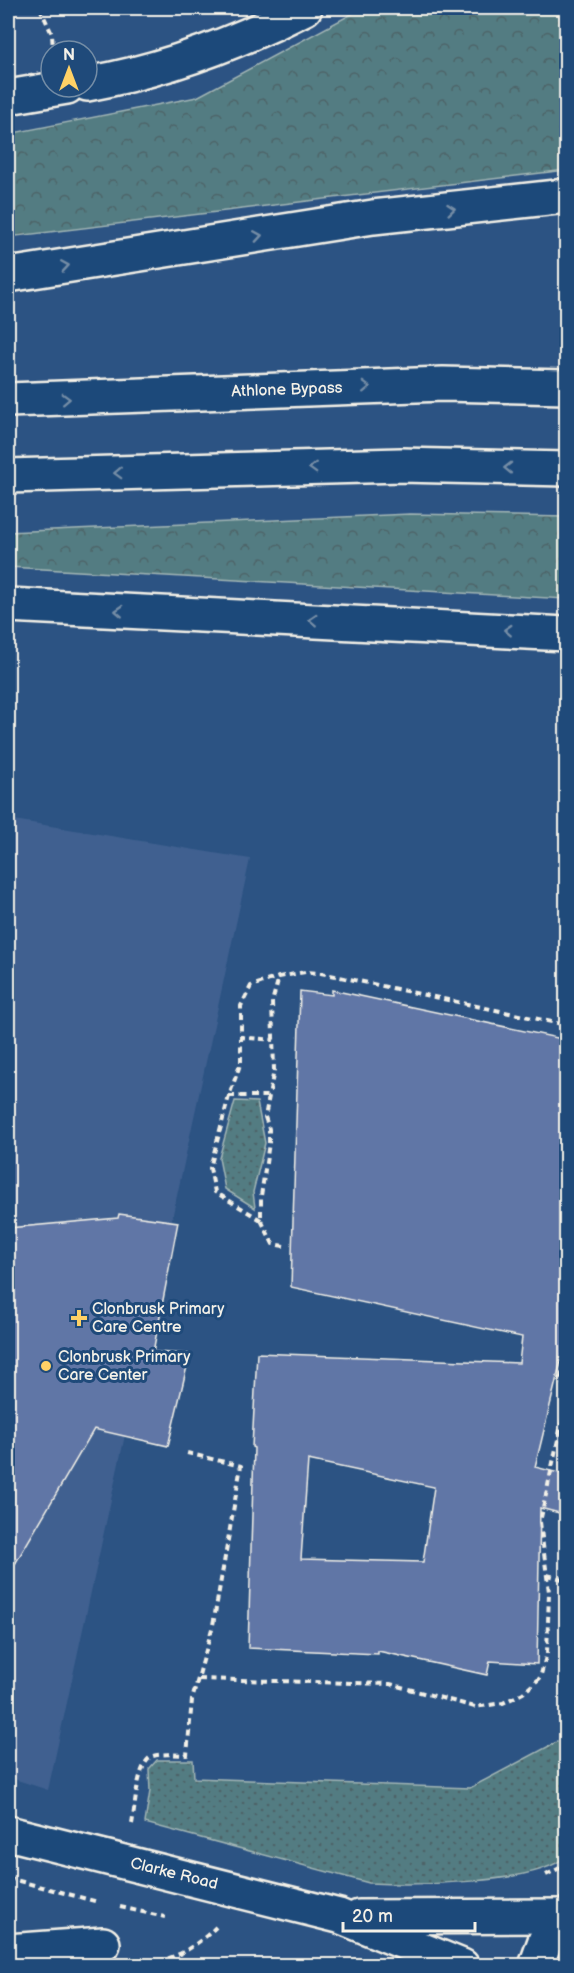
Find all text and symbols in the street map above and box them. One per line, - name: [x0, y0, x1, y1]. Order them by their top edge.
- north arrow: [39, 39, 99, 99]
- text: N: [63, 46, 75, 65]
- one-way arrow: [446, 203, 456, 216]
- one-way arrow: [253, 230, 263, 242]
- one-way arrow: [60, 260, 70, 273]
- street label: Athlone Bypass: [231, 379, 343, 401]
- one-way arrow: [361, 381, 370, 394]
- one-way arrow: [61, 392, 70, 405]
- one-way arrow: [309, 461, 318, 474]
- one-way arrow: [504, 461, 513, 474]
- one-way arrow: [114, 466, 123, 479]
- one-way arrow: [114, 604, 123, 617]
- one-way arrow: [309, 614, 318, 627]
- one-way arrow: [504, 624, 513, 637]
- place label: Clonbrusk Primary Care Centre: [92, 1300, 225, 1337]
- marker: Clonbrusk Primary Care Centre: [70, 1309, 88, 1327]
- place label: Clonbrusk Primary Care Center: [58, 1348, 191, 1385]
- marker: Clonbrusk Primary Care Center: [39, 1359, 53, 1373]
- street label: Clarke Road: [128, 1854, 220, 1894]
- scale bar: [343, 1895, 475, 1933]
- text: 20 m: [352, 1906, 393, 1927]

